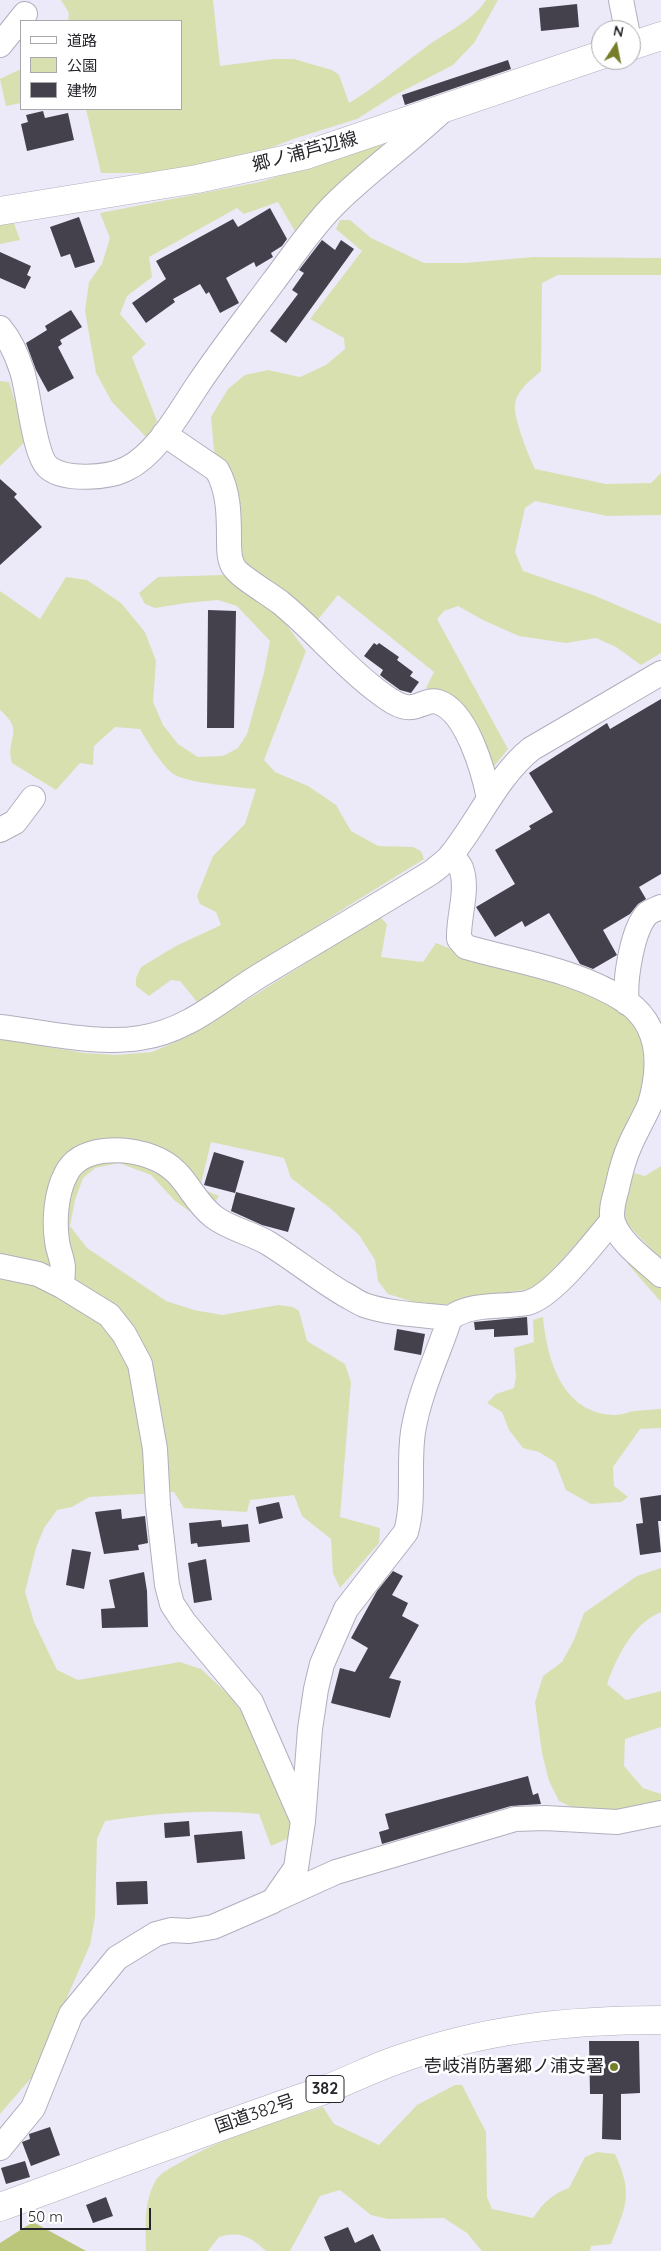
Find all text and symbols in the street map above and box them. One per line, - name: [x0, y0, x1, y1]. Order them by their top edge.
- legend: [20, 20, 182, 110]
- north arrow: [591, 20, 641, 70]
- text: N: [612, 21, 625, 41]
- text: 道路: [67, 31, 97, 50]
- text: 公園: [67, 56, 97, 75]
- text: 建物: [67, 81, 97, 100]
- street label: 郷ノ浦芦辺線: [250, 128, 360, 176]
- place label: 壱岐消防署郷ノ浦支署: [424, 2056, 604, 2078]
- marker: 壱岐消防署郷ノ浦支署: [608, 2061, 620, 2073]
- road number: 382: [306, 2076, 344, 2102]
- street label: 国道382号: [212, 2090, 298, 2138]
- scale bar: [22, 2198, 154, 2230]
- text: 50 m: [28, 2207, 63, 2226]

